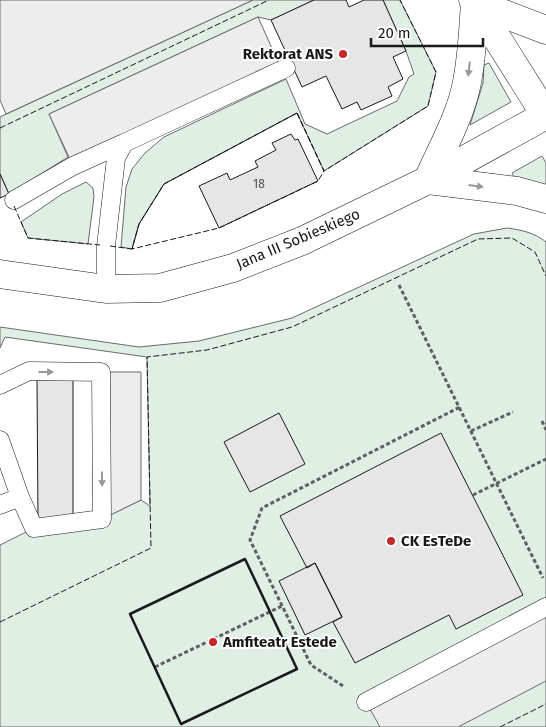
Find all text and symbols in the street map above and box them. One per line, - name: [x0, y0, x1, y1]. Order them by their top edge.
- scale bar: [371, 15, 484, 47]
- text: 20 m: [378, 24, 411, 42]
- place label: Rektorat ANS: [243, 45, 333, 63]
- marker: Rektorat ANS: [337, 48, 349, 60]
- one-way arrow: [465, 61, 473, 77]
- house number: 18: [253, 177, 265, 191]
- one-way arrow: [468, 182, 484, 190]
- street label: Jana III Sobieskiego: [233, 205, 363, 273]
- one-way arrow: [38, 368, 54, 376]
- one-way arrow: [98, 472, 106, 488]
- place label: CK EsTeDe: [401, 532, 471, 550]
- marker: CK EsTeDe: [385, 535, 397, 547]
- place label: Amfiteatr Estede: [222, 633, 337, 651]
- marker: Amfiteatr Estede: [207, 636, 219, 648]

